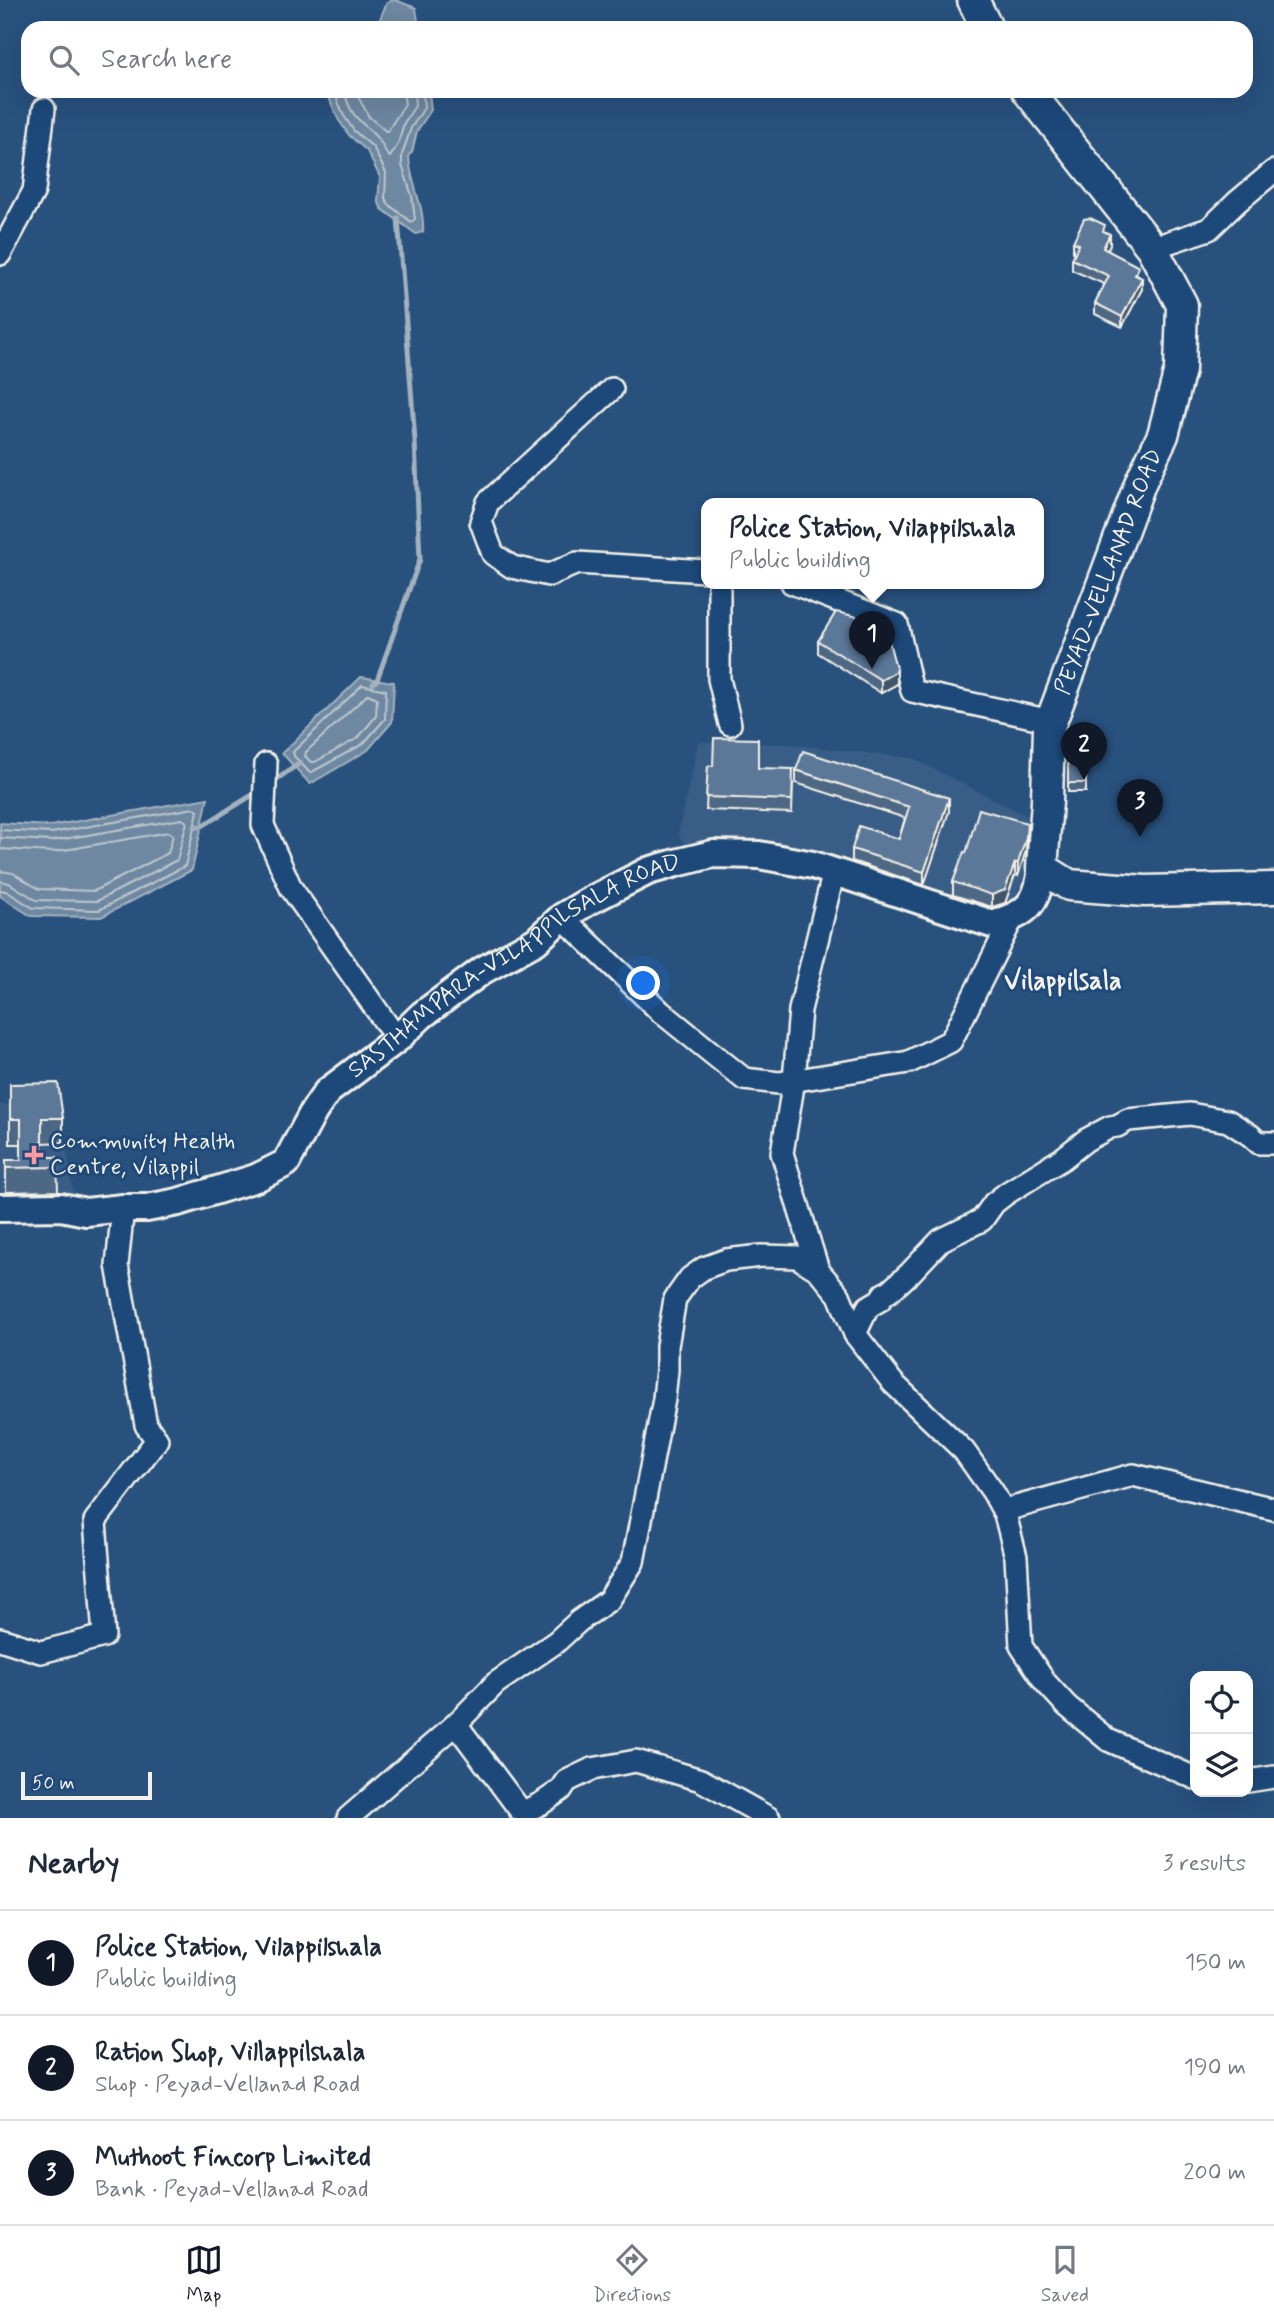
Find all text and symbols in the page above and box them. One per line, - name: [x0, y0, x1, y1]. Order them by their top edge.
- search box: [21, 21, 1253, 98]
- icon: search: [45, 41, 83, 79]
- text: Search here: [101, 43, 232, 77]
- street label: PEYAD-VELLANAD ROAD: [1048, 445, 1170, 699]
- popup: [701, 498, 1044, 589]
- text: Police Station, Vilappilshala: [729, 512, 1016, 546]
- text: Public building: [729, 546, 871, 576]
- pin: 1: [849, 611, 895, 669]
- pin: 2: [1061, 722, 1107, 780]
- pin: 3: [1117, 779, 1163, 837]
- street label: SASTHAMPARA-VILAPPILSALA ROAD: [342, 848, 684, 1086]
- district label: Vilappilsala: [1004, 965, 1122, 999]
- your location: [626, 966, 660, 1000]
- place label: Community Health Centre, Vilappil: [50, 1127, 236, 1183]
- marker: Community Health Centre, Vilappil: [24, 1145, 44, 1165]
- map controls: [1190, 1671, 1253, 1797]
- button: locate: [1190, 1671, 1253, 1734]
- button: layers: [1190, 1734, 1253, 1797]
- scale bar: [21, 1769, 152, 1801]
- text: 50 m: [32, 1771, 75, 1796]
- text: Nearby: [28, 1844, 119, 1883]
- text: 3 results: [1163, 1849, 1246, 1879]
- text: Police Station, Vilappilshala: [95, 1931, 382, 1965]
- text: 1: [46, 1948, 56, 1978]
- text: 150 m: [1185, 1948, 1246, 1978]
- text: Public building: [95, 1965, 237, 1995]
- text: Ration Shop, Villappilshala: [95, 2036, 365, 2070]
- text: 2: [45, 2053, 57, 2083]
- text: 190 m: [1184, 2053, 1246, 2083]
- text: Shop · Peyad-Vellanad Road: [95, 2070, 360, 2100]
- text: Muthoot Fincorp Limited: [95, 2141, 371, 2175]
- text: 3: [46, 2158, 56, 2188]
- text: 200 m: [1183, 2158, 1246, 2188]
- text: Bank · Peyad-Vellanad Road: [95, 2175, 369, 2205]
- tab: Map: [185, 2241, 223, 2308]
- tab: Directions: [593, 2241, 671, 2308]
- tab: Saved: [1041, 2241, 1089, 2308]

